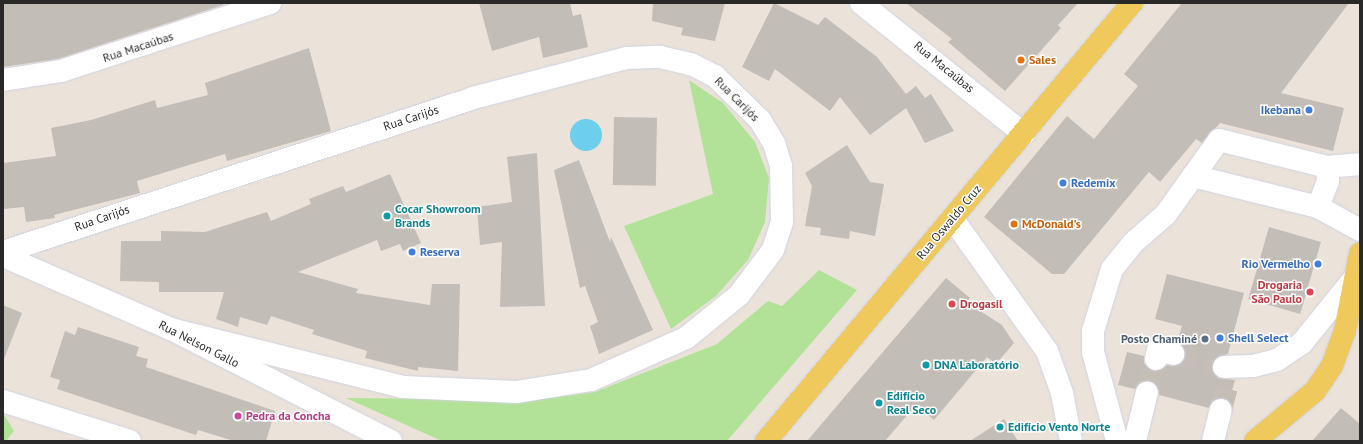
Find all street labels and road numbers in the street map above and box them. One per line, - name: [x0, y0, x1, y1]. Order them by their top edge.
- street label: Rua Macaúbas: [101, 29, 175, 65]
- street label: Rua Macaúbas: [911, 38, 977, 96]
- street label: Rua Carijós: [712, 74, 762, 124]
- street label: Rua Carijós: [382, 102, 440, 134]
- street label: Rua Oswaldo Cruz: [914, 182, 984, 262]
- street label: Rua Carijós: [73, 202, 131, 234]
- street label: Rua Nelson Gallo: [156, 318, 242, 370]

